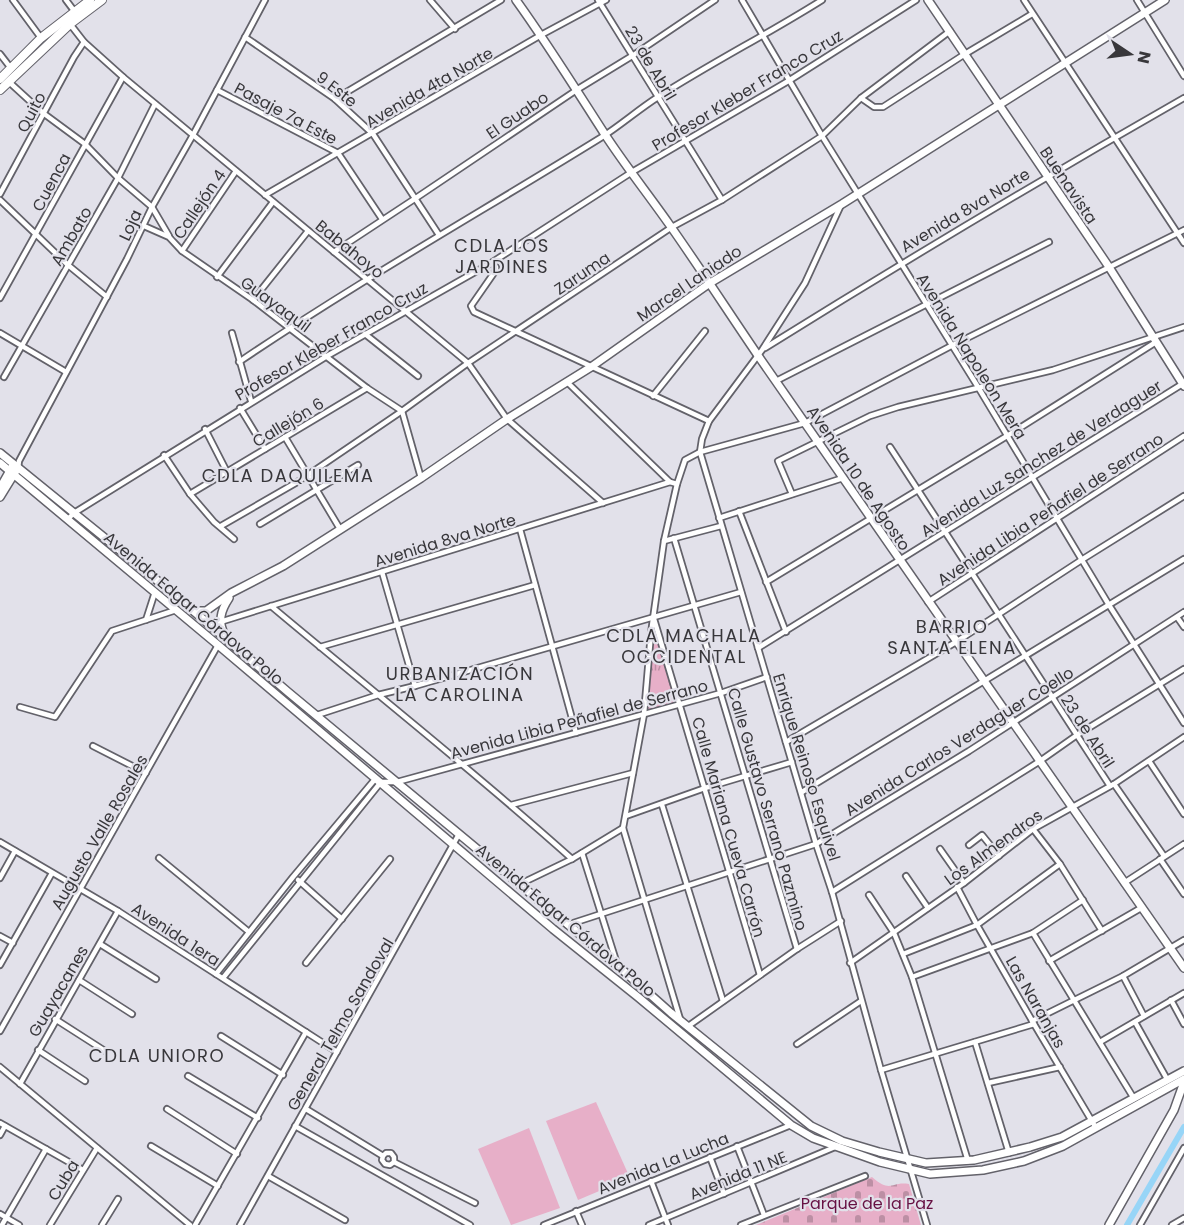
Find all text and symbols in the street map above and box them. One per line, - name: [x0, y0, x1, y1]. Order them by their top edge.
- street label: 23 de Abril: [619, 22, 682, 105]
- street label: Profesor Kleber Franco Cruz: [647, 24, 847, 157]
- north arrow: [1100, 24, 1160, 84]
- street label: Avenida 4ta Norte: [361, 41, 497, 133]
- text: N: [1132, 49, 1157, 66]
- street label: 9 Este: [311, 66, 362, 113]
- street label: Pasaje 7a Este: [230, 77, 341, 150]
- street label: El Guabo: [481, 86, 553, 145]
- street label: Quito: [11, 88, 52, 137]
- street label: Buenavista: [1034, 142, 1103, 229]
- street label: Cuenca: [26, 149, 76, 216]
- street label: Avenida 8va Norte: [896, 163, 1034, 258]
- street label: Callejón 4: [168, 165, 231, 244]
- street label: Ambato: [45, 202, 98, 270]
- street label: Loja: [113, 206, 148, 245]
- street label: Babahoyo: [311, 215, 389, 284]
- district label: CDLA LOS JARDINES: [454, 233, 550, 279]
- street label: Marcel Laniado: [632, 240, 746, 327]
- street label: Zaruma: [550, 246, 615, 301]
- street label: Avenida Napoleon Mera: [911, 269, 1032, 444]
- street label: Guayaquil: [236, 271, 316, 338]
- street label: Profesor Kleber Franco Cruz: [231, 277, 432, 406]
- street label: Avenida Luz Sanchez de Verdaguer: [916, 374, 1166, 543]
- street label: Callejón 6: [248, 392, 328, 453]
- street label: Avenida 10 de Agosto: [801, 401, 916, 555]
- street label: Avenida Libia Peñafiel de Serrano: [933, 427, 1168, 591]
- district label: CDLA DAQUILEMA: [202, 463, 374, 488]
- street label: Avenida 8va Norte: [371, 508, 519, 573]
- street label: Avenida Edgar Córdova Polo: [99, 526, 288, 690]
- district label: BARRIO SANTA ELENA: [887, 614, 1017, 660]
- district label: CDLA MACHALA OCCIDENTAL: [606, 623, 762, 669]
- district label: URBANIZACIÓN LA CAROLINA: [386, 661, 534, 707]
- street label: Avenida Carlos Verdaguer Coello: [840, 661, 1078, 822]
- street label: Enrique Reinoso Esquivel: [767, 671, 846, 864]
- street label: Avenida Libia Peñafiel de Serrano: [448, 674, 710, 765]
- street label: Calle Gustavo Serrano Pazmino: [722, 685, 813, 933]
- street label: 23 de Abril: [1055, 690, 1120, 772]
- street label: Calle Mariana Cueva Carrón: [686, 714, 771, 940]
- street label: Augusto Valle Rosales: [46, 750, 153, 914]
- street label: Los Almendros: [939, 804, 1047, 891]
- street label: Avenida Edgar Córdova Polo: [471, 838, 660, 1002]
- street label: Avenida 1era: [127, 897, 225, 972]
- street label: General Telmo Sandoval: [281, 934, 399, 1115]
- street label: Guayacanes: [23, 941, 94, 1041]
- street label: Las Naranjas: [1000, 952, 1071, 1052]
- district label: CDLA UNIORO: [89, 1043, 225, 1068]
- street label: Avenida La Lucha: [594, 1127, 732, 1200]
- street label: Avenida 11 NE: [686, 1145, 791, 1206]
- street label: Cuba: [42, 1155, 85, 1205]
- park label: Parque de la Paz: [801, 1192, 933, 1215]

